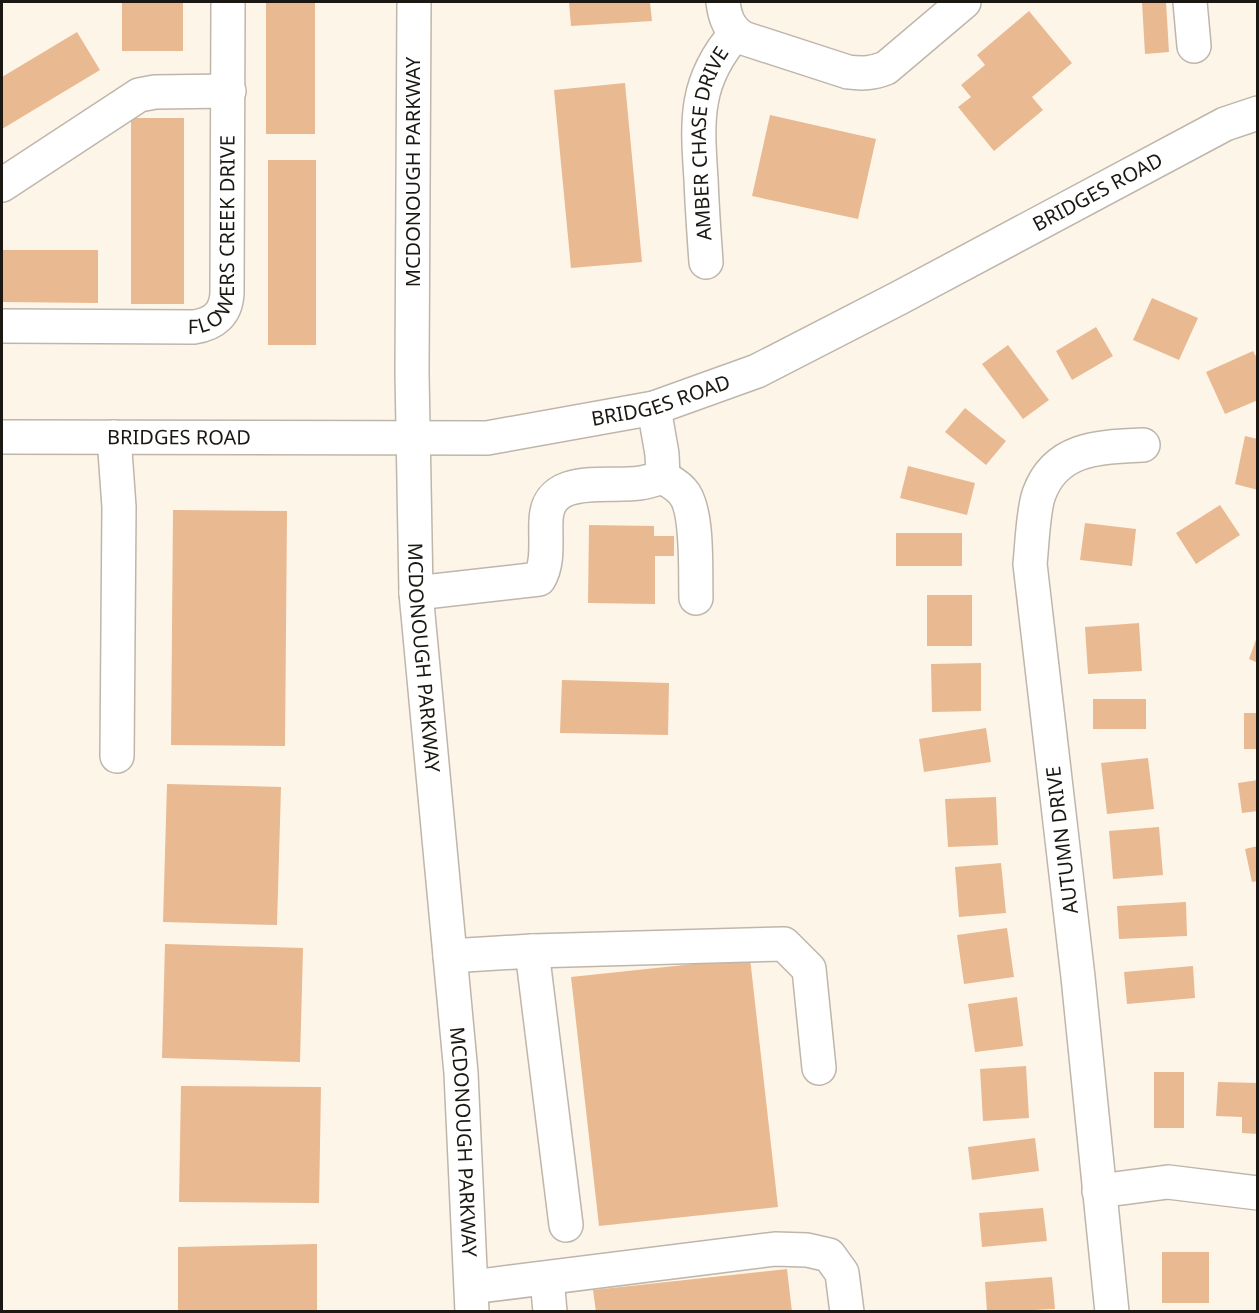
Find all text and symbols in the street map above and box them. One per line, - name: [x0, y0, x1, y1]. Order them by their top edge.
- street label: AMBER CHASE DRIVE: [685, 41, 734, 242]
- street label: MCDONOUGH PARKWAY: [399, 56, 426, 287]
- street label: FLOWERS CREEK DRIVE: [188, 135, 241, 340]
- street label: BRIDGES ROAD: [1028, 146, 1167, 237]
- street label: BRIDGES ROAD: [589, 368, 734, 432]
- street label: BRIDGES ROAD: [107, 423, 251, 451]
- street label: MCDONOUGH PARKWAY: [402, 542, 447, 774]
- street label: AUTUMN DRIVE: [1039, 765, 1084, 915]
- street label: MCDONOUGH PARKWAY: [444, 1025, 483, 1258]

